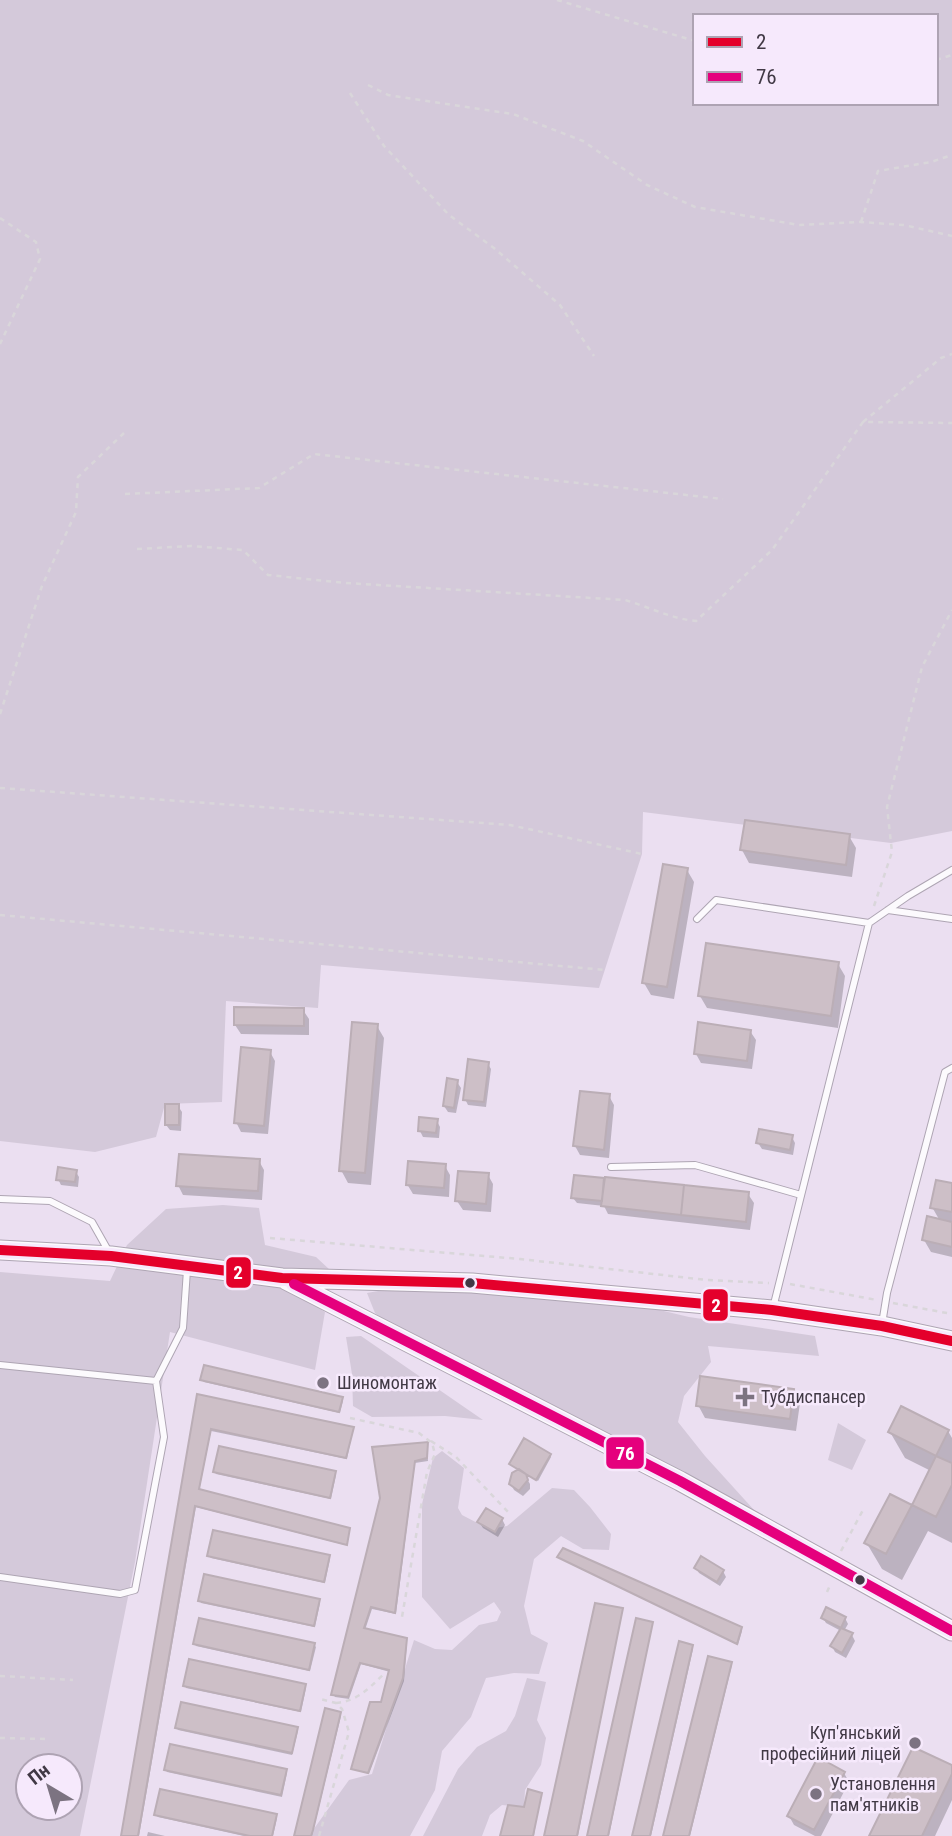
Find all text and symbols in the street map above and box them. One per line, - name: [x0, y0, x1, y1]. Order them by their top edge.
- legend: [693, 14, 938, 105]
- text: 2: [756, 30, 766, 54]
- text: 76: [756, 65, 777, 89]
- line badge: 2: [225, 1256, 252, 1289]
- text: 2: [233, 1261, 243, 1284]
- unlabelled marker: [463, 1276, 477, 1290]
- line badge: 2: [702, 1288, 729, 1322]
- text: 2: [711, 1294, 721, 1317]
- place label: Шиномонтаж: [337, 1372, 437, 1393]
- marker: Шиномонтаж: [315, 1375, 331, 1391]
- place label: Тубдиспансер: [761, 1386, 866, 1407]
- marker: Тубдиспансер: [735, 1387, 755, 1407]
- line badge: 76: [605, 1436, 645, 1470]
- text: 76: [615, 1442, 635, 1465]
- unlabelled marker: [853, 1573, 867, 1587]
- place label: Куп'янський професійний ліцей: [761, 1722, 901, 1764]
- marker: Куп'янський професійний ліцей: [907, 1735, 923, 1751]
- north arrow: [14, 1752, 84, 1822]
- text: Пн: [23, 1758, 54, 1790]
- place label: Установлення пам'ятників: [830, 1773, 936, 1815]
- marker: Установлення пам'ятників: [808, 1786, 824, 1802]

